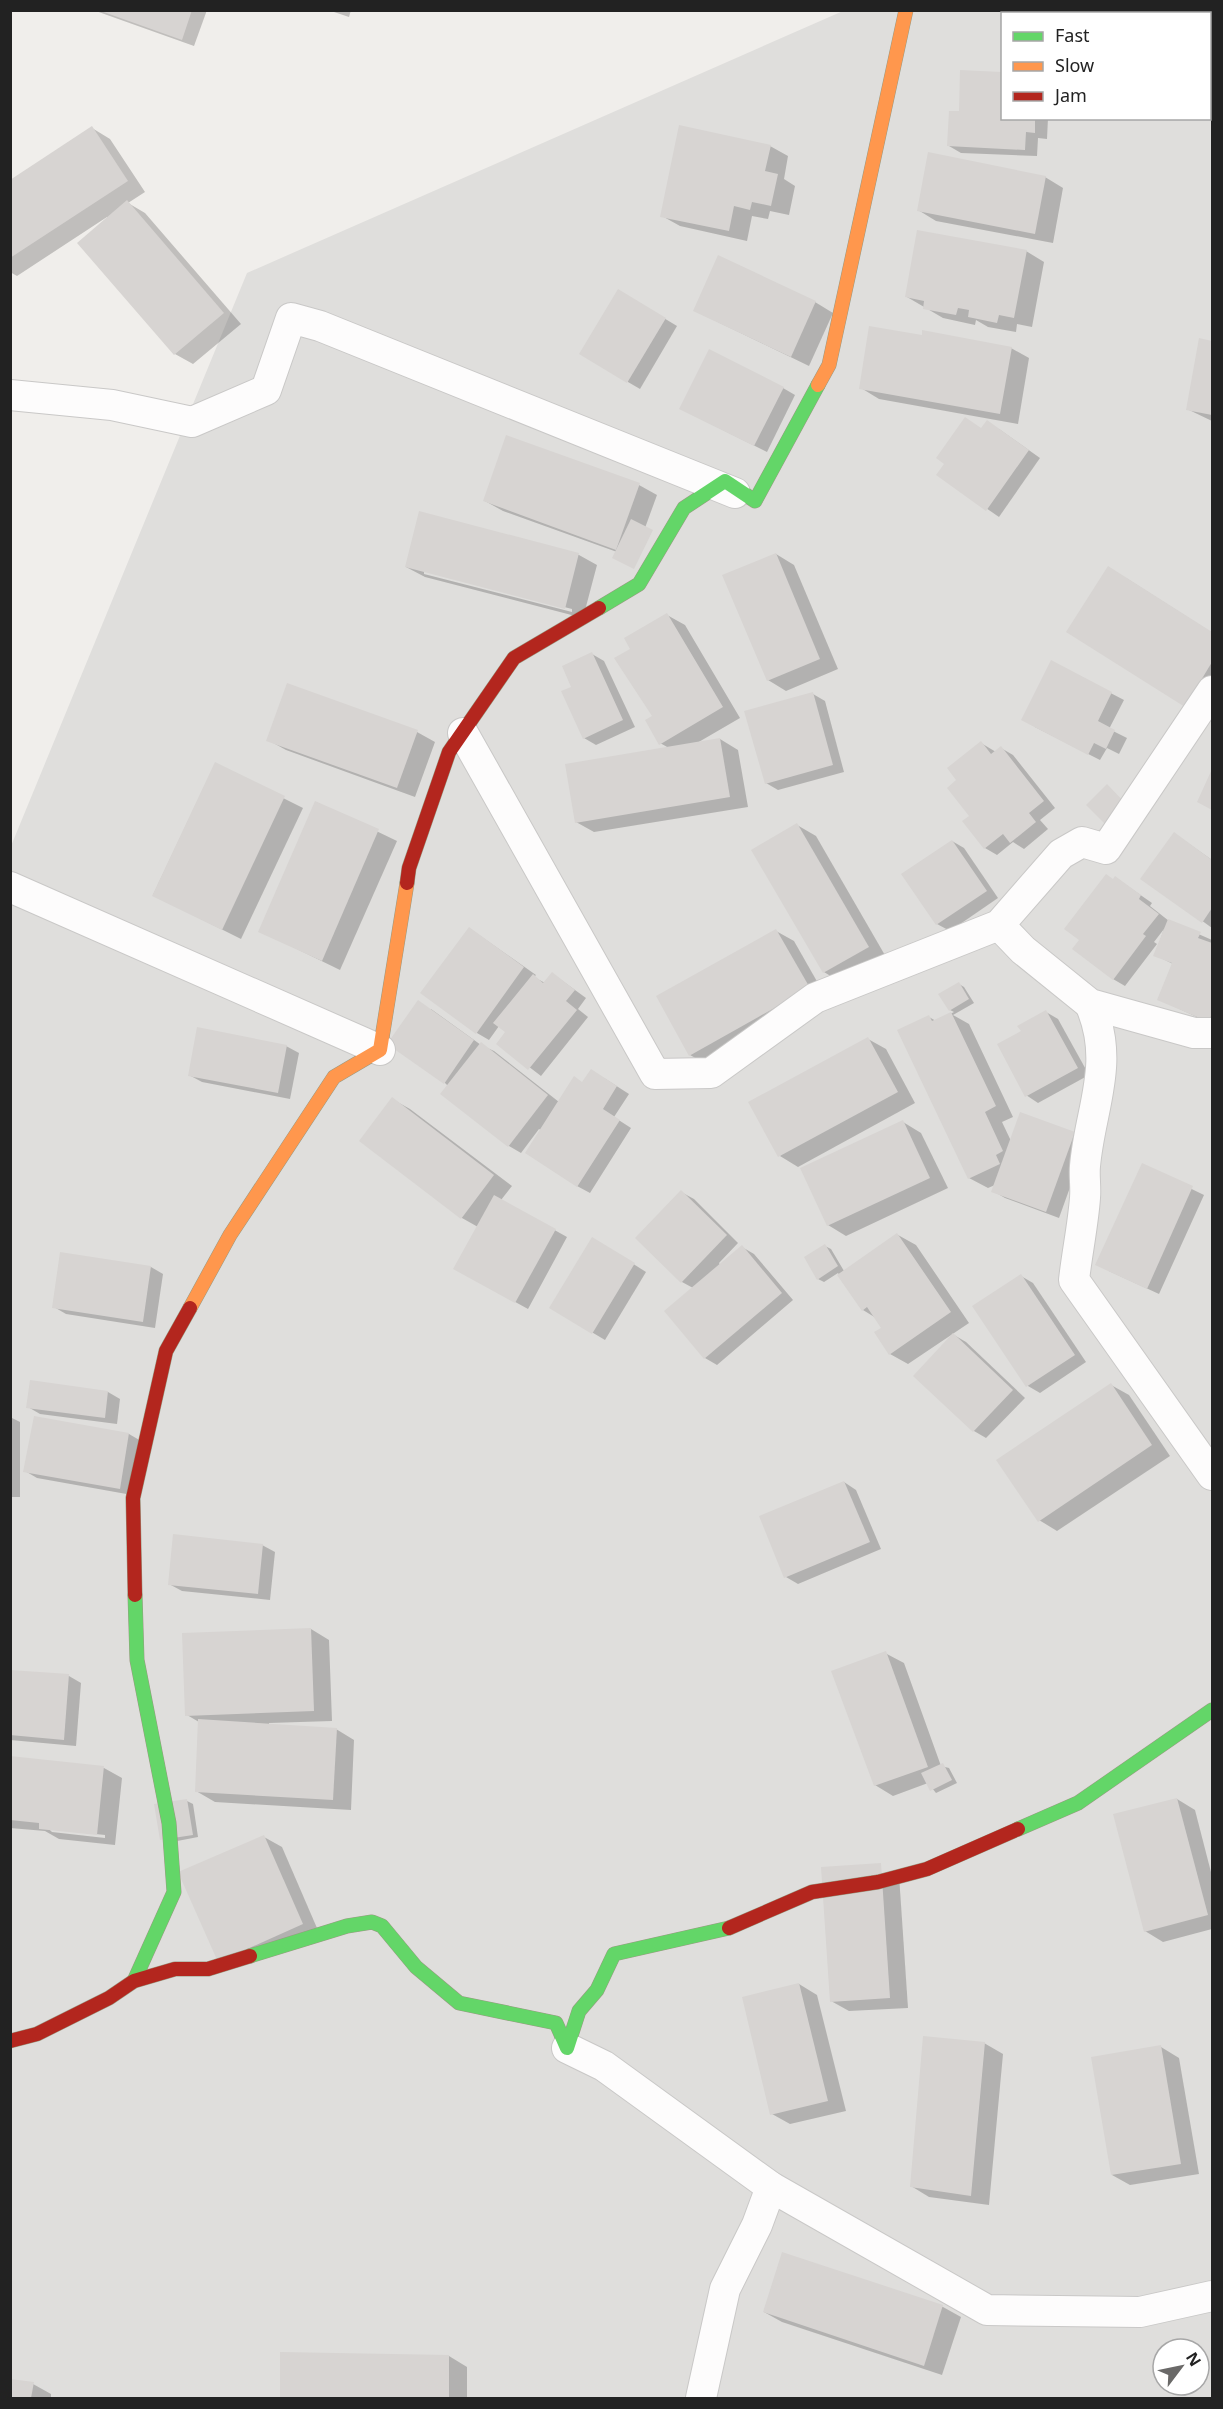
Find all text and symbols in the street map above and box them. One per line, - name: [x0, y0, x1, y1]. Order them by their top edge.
- legend: [1001, 12, 1211, 120]
- text: Fast: [1055, 23, 1090, 47]
- text: Slow: [1055, 53, 1094, 77]
- text: Jam: [1053, 83, 1087, 107]
- north arrow: [1151, 2337, 1211, 2397]
- text: N: [1181, 2348, 1206, 2370]

